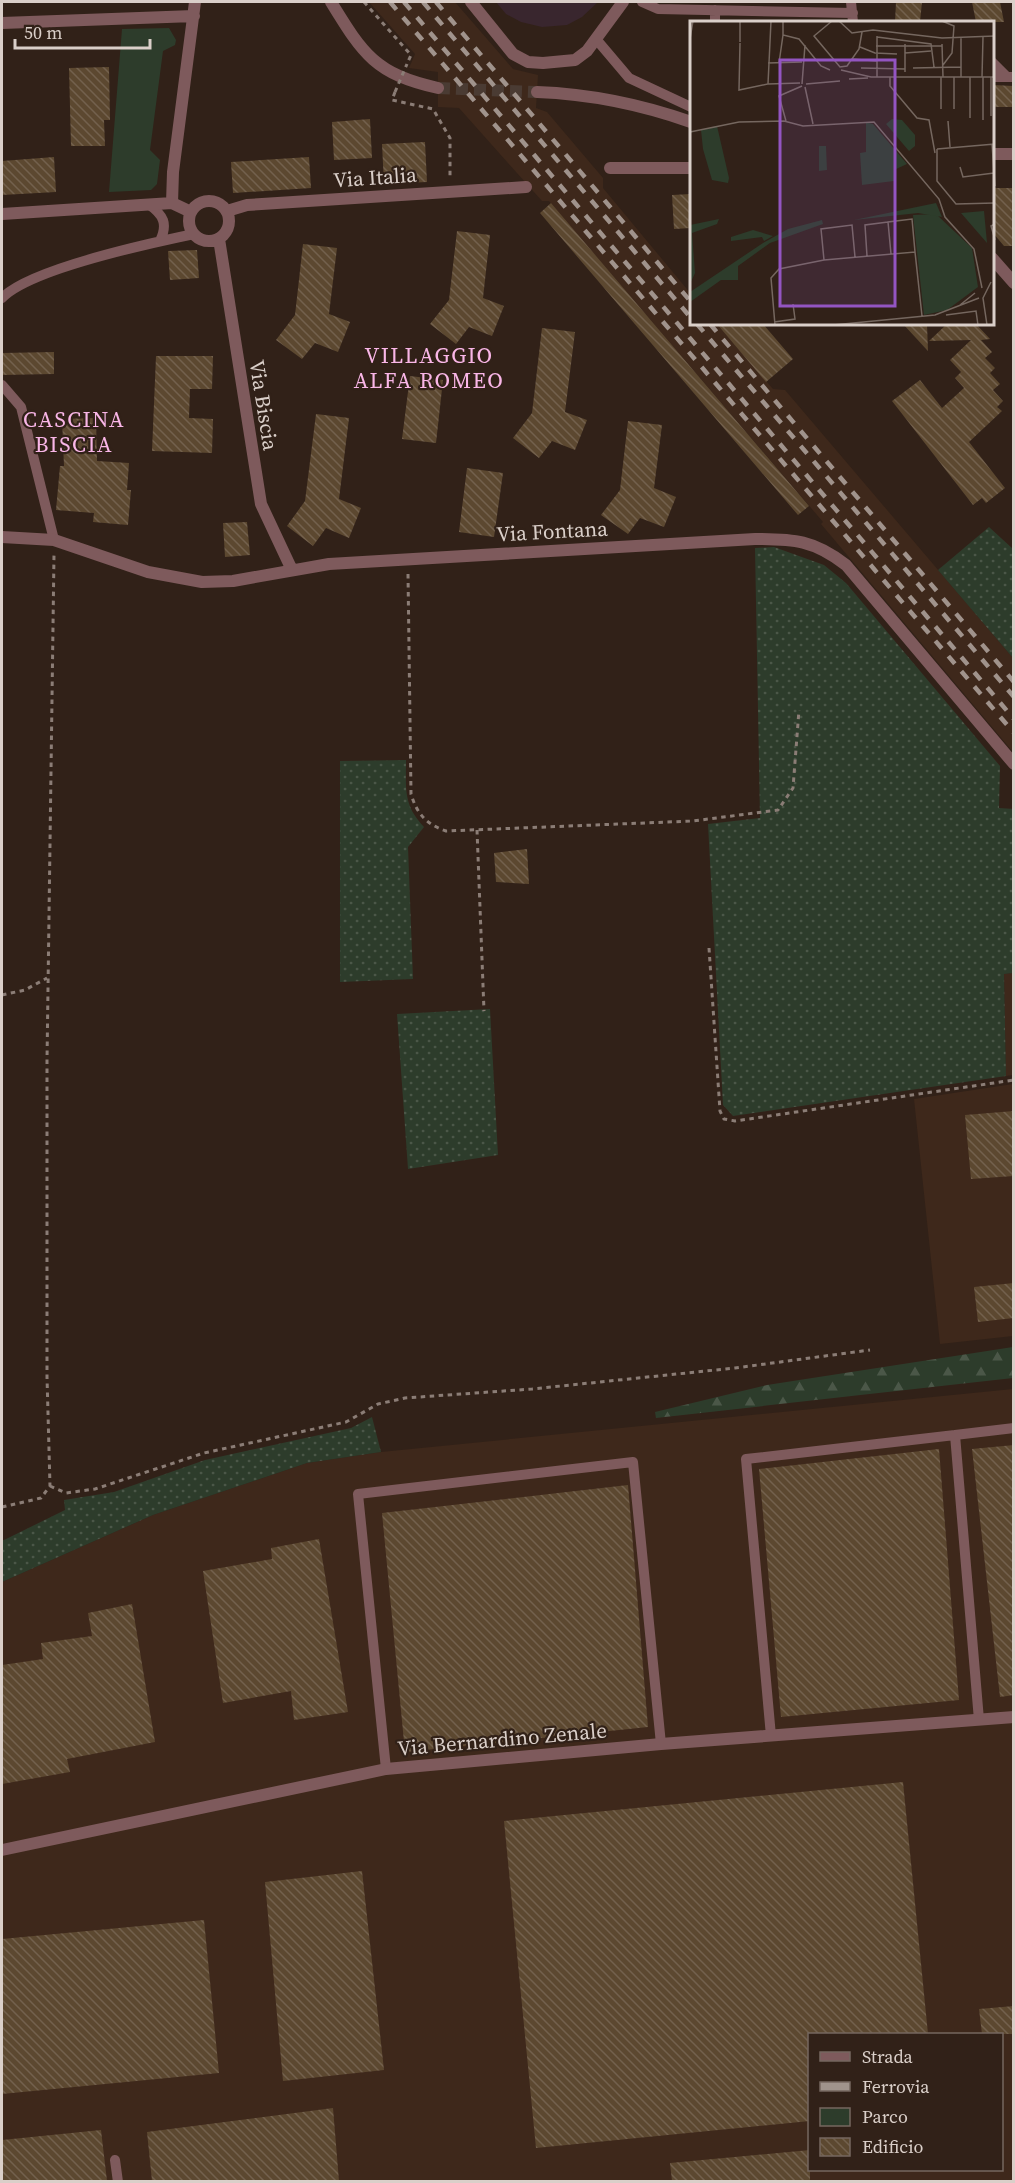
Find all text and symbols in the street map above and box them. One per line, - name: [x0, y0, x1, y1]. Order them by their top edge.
- scale bar: [15, 12, 150, 50]
- text: 50 m: [24, 20, 62, 45]
- inset map: [690, 21, 994, 326]
- street label: Via Italia: [332, 160, 418, 194]
- district label: VILLAGGIO ALFA ROMEO: [354, 340, 504, 395]
- street label: Via Biscia: [243, 358, 285, 453]
- district label: CASCINA BISCIA: [23, 404, 125, 459]
- street label: Via Fontana: [495, 514, 609, 548]
- street label: Via Bernardino Zenale: [396, 1715, 608, 1763]
- legend: [808, 2033, 1003, 2171]
- text: Strada: [862, 2044, 913, 2069]
- text: Ferrovia: [862, 2074, 930, 2099]
- text: Parco: [862, 2104, 908, 2129]
- text: Edificio: [862, 2134, 923, 2159]

